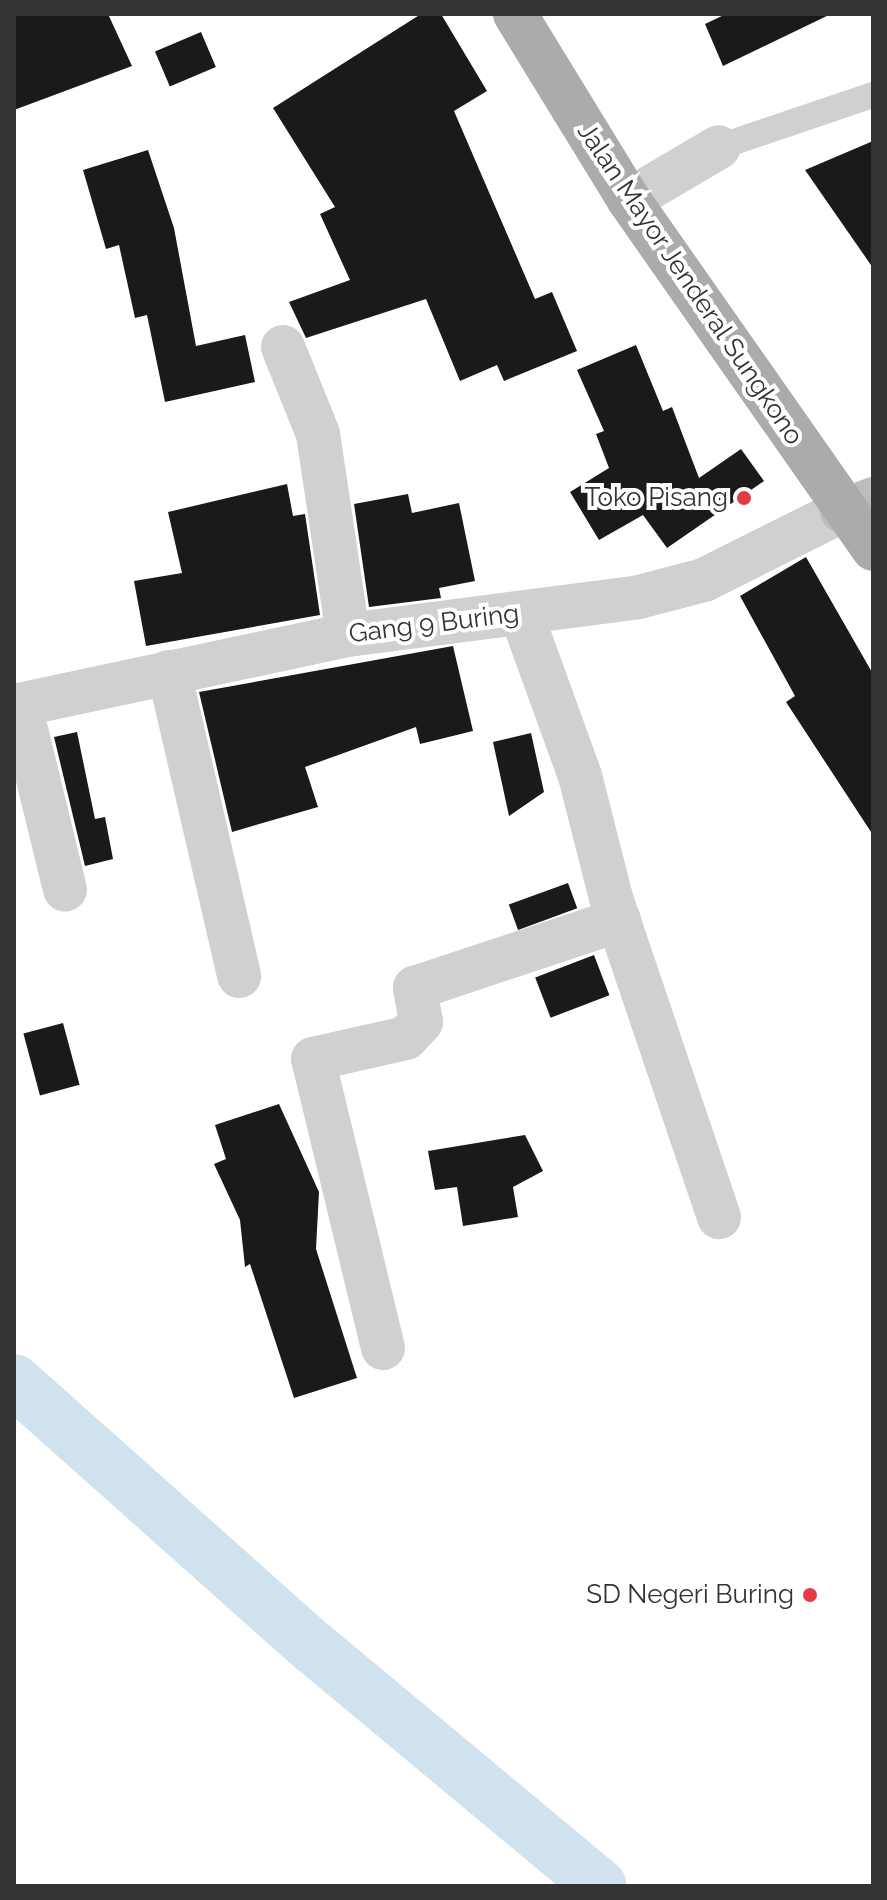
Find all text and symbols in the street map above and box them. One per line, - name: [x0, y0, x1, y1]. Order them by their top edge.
- street label: Jalan Mayor Jenderal Sungkono: [570, 116, 810, 452]
- place label: Toko Pisang: [585, 482, 728, 514]
- marker: Toko Pisang: [735, 489, 753, 507]
- street label: Gang 9 Buring: [347, 598, 521, 650]
- place label: SD Negeri Buring: [586, 1579, 794, 1611]
- marker: SD Negeri Buring: [801, 1586, 819, 1604]

